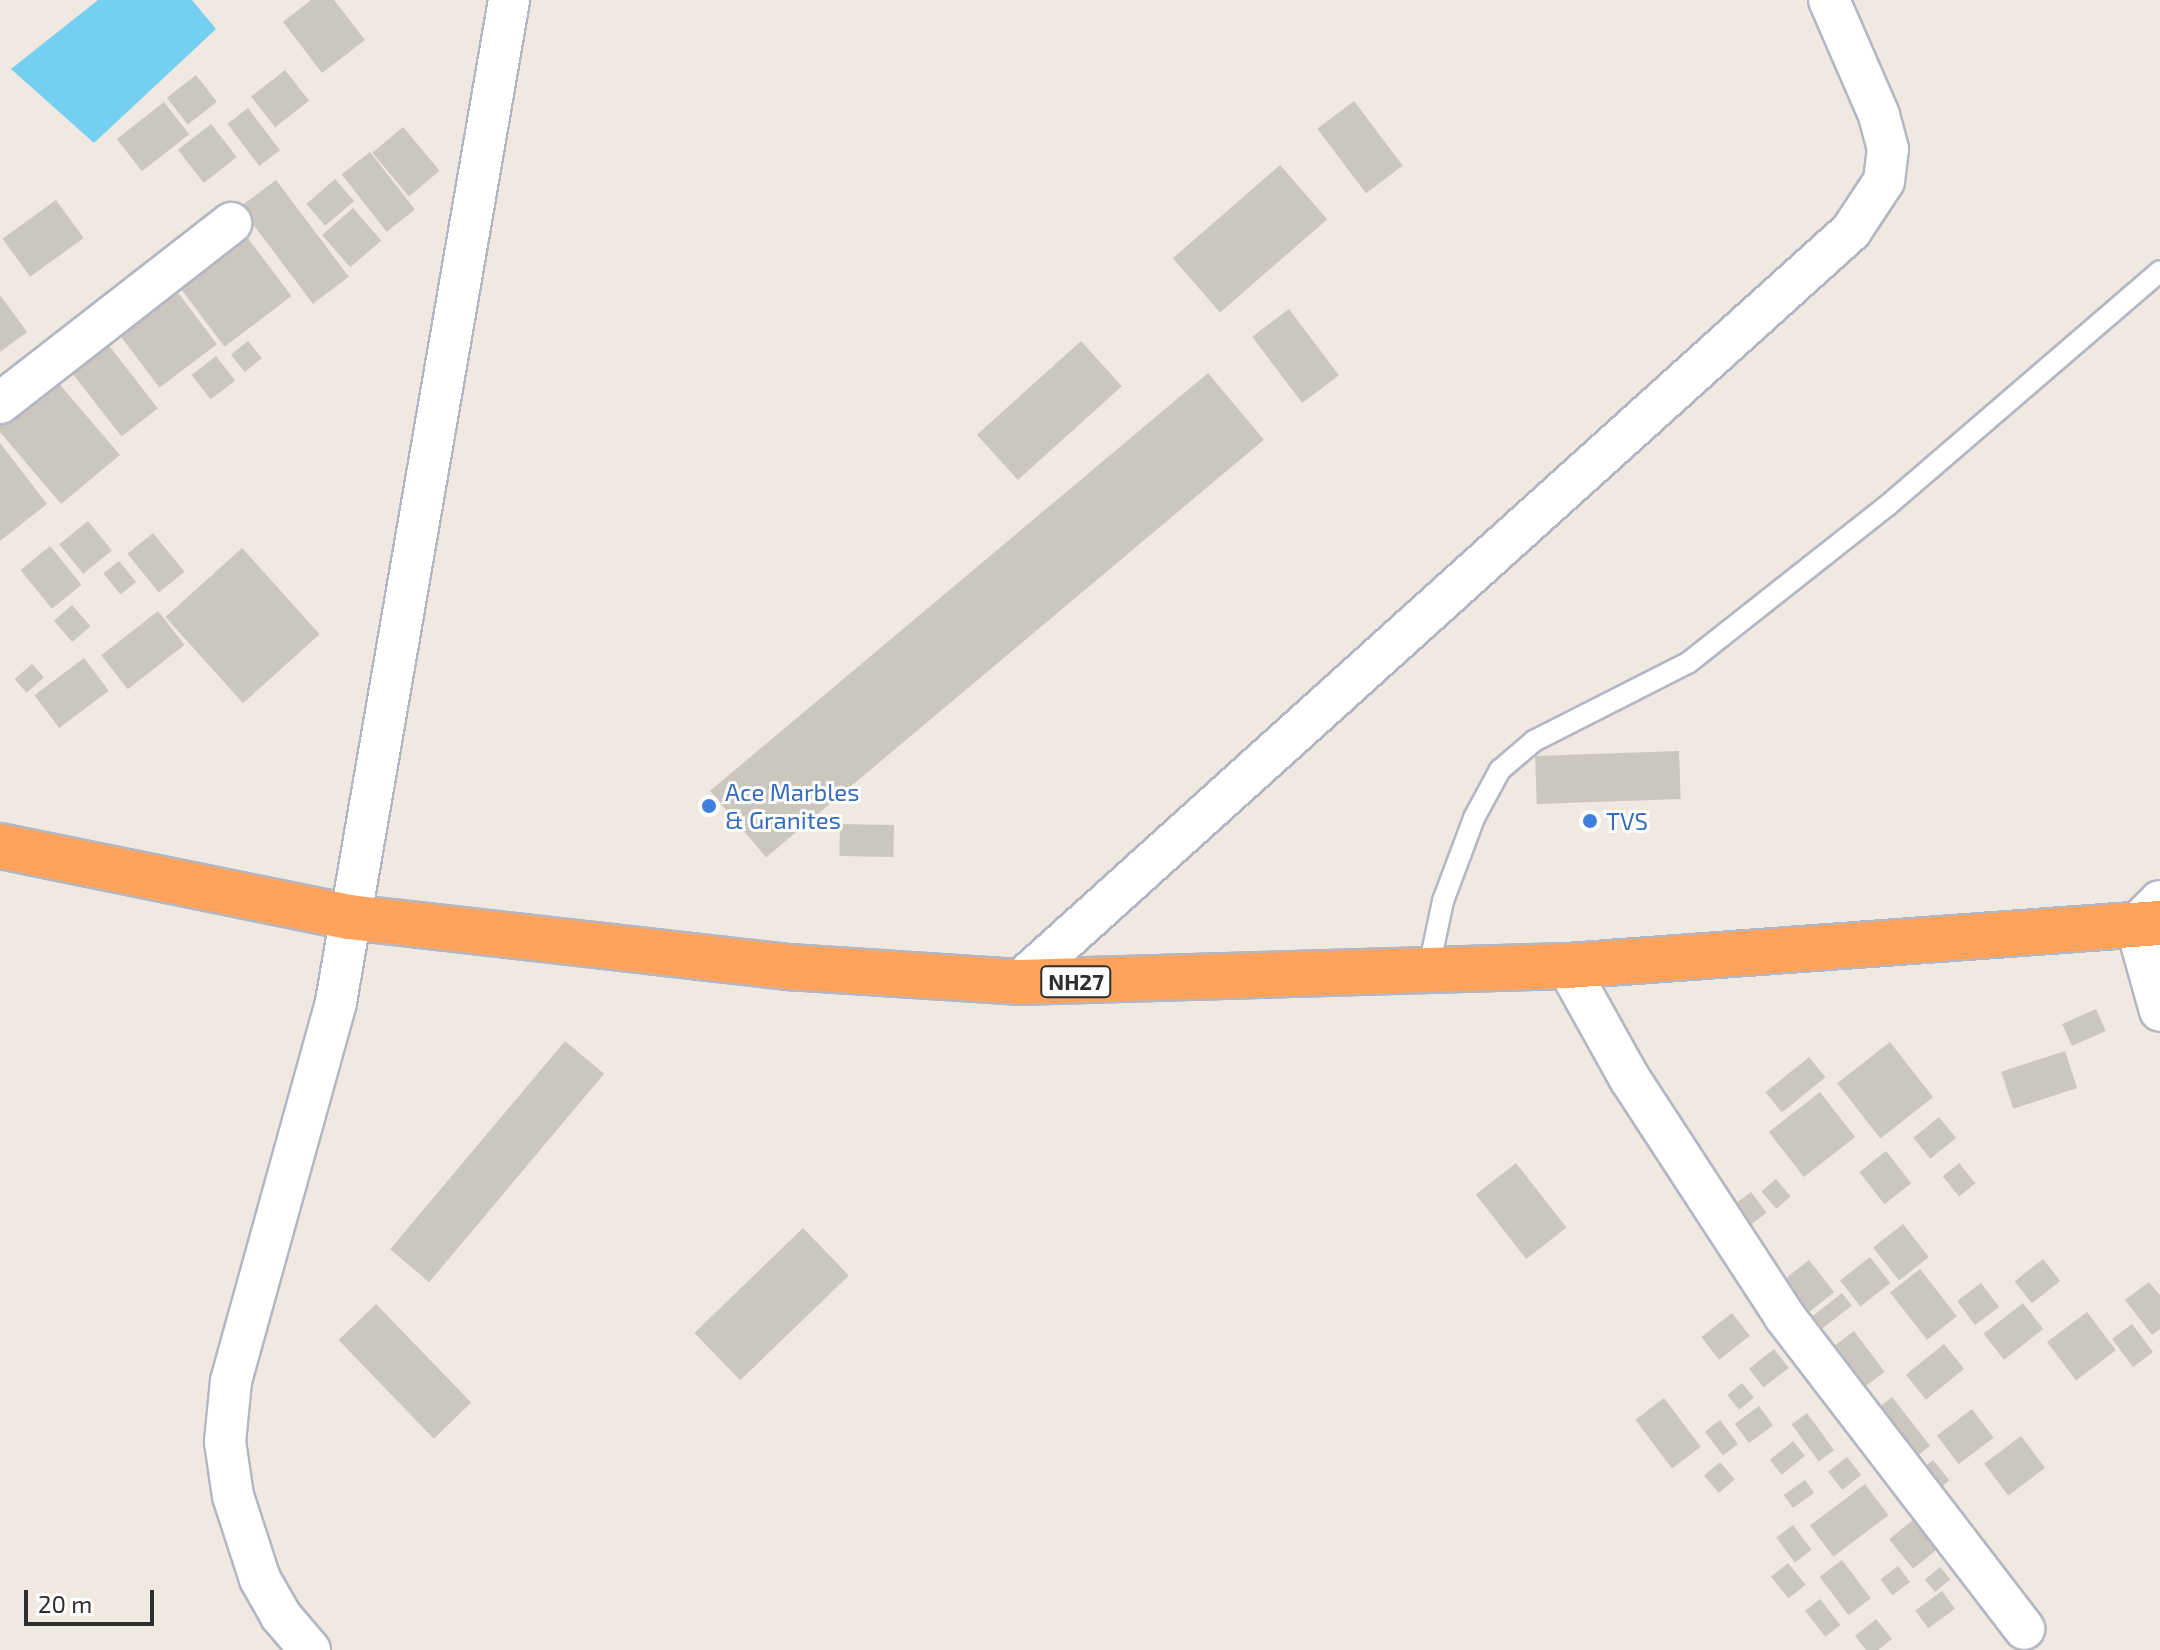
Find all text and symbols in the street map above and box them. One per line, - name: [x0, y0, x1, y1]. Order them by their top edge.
- place label: Ace Marbles & Granites: [725, 778, 859, 834]
- marker: Ace Marbles & Granites: [700, 797, 718, 815]
- place label: TVS: [1606, 807, 1648, 835]
- marker: TVS: [1581, 812, 1599, 830]
- road number: NH27: [1040, 964, 1112, 1000]
- scale bar: [28, 1574, 158, 1624]
- text: 20 m: [38, 1589, 92, 1618]

